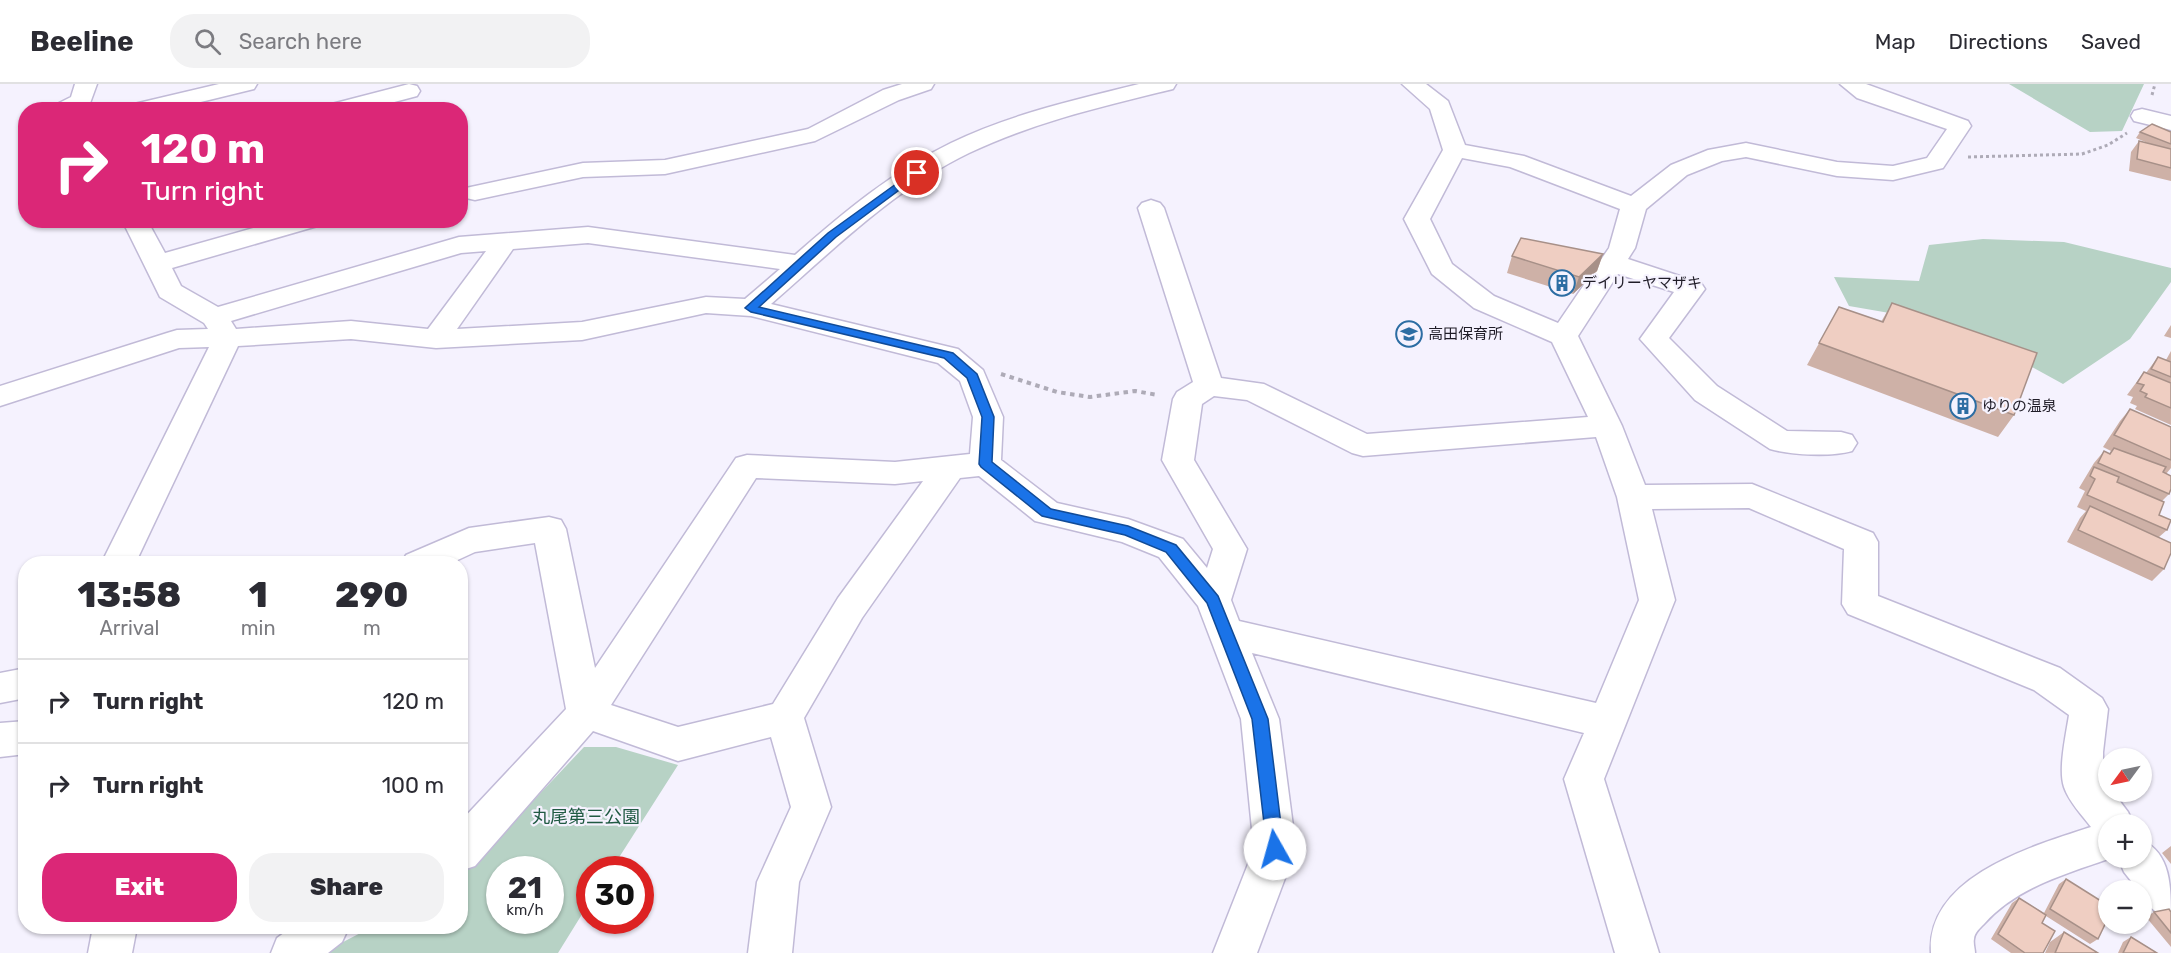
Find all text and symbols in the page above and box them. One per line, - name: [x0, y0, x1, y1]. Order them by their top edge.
- search box: [170, 14, 590, 68]
- text: Beeline: [30, 25, 134, 58]
- icon: search: [191, 25, 224, 58]
- text: Search here: [239, 28, 362, 55]
- text: Map: [1875, 29, 1916, 54]
- text: Directions: [1949, 29, 2048, 54]
- text: Saved: [2081, 29, 2141, 54]
- text: 120 m: [141, 124, 265, 174]
- icon: right: [42, 126, 120, 204]
- pin: [891, 147, 942, 198]
- icon: arrive: [900, 156, 933, 189]
- text: Turn right: [141, 175, 264, 207]
- building icon: デイリーヤマザキ: [1547, 268, 1577, 298]
- place label: デイリーヤマザキ: [1582, 274, 1702, 292]
- school or university icon: 高田保育所: [1394, 319, 1424, 349]
- place label: 高田保育所: [1428, 325, 1503, 343]
- building icon: ゆりの温泉: [1948, 391, 1978, 421]
- place label: ゆりの温泉: [1982, 397, 2057, 415]
- text: 13:58: [78, 573, 181, 616]
- text: 1: [249, 573, 268, 616]
- text: 290: [335, 573, 408, 616]
- text: Arrival: [99, 616, 159, 640]
- text: min: [241, 616, 276, 640]
- text: m: [363, 616, 381, 640]
- icon: right: [42, 685, 75, 718]
- text: Turn right: [93, 688, 203, 715]
- text: 120 m: [383, 688, 444, 715]
- north arrow: [2098, 748, 2152, 802]
- map controls: [2098, 748, 2152, 934]
- icon: right: [42, 769, 75, 802]
- text: Turn right: [93, 772, 203, 799]
- text: 100 m: [382, 772, 444, 799]
- park label: 丸尾第三公園: [532, 806, 640, 828]
- button: +: [2098, 814, 2152, 868]
- position arrow: [1243, 817, 1307, 881]
- button: Exit: [42, 853, 237, 922]
- button: Share: [249, 853, 444, 922]
- speed limit sign: 30: [576, 856, 654, 934]
- text: 21: [508, 870, 542, 906]
- button: −: [2098, 880, 2152, 934]
- text: km/h: [506, 901, 544, 919]

